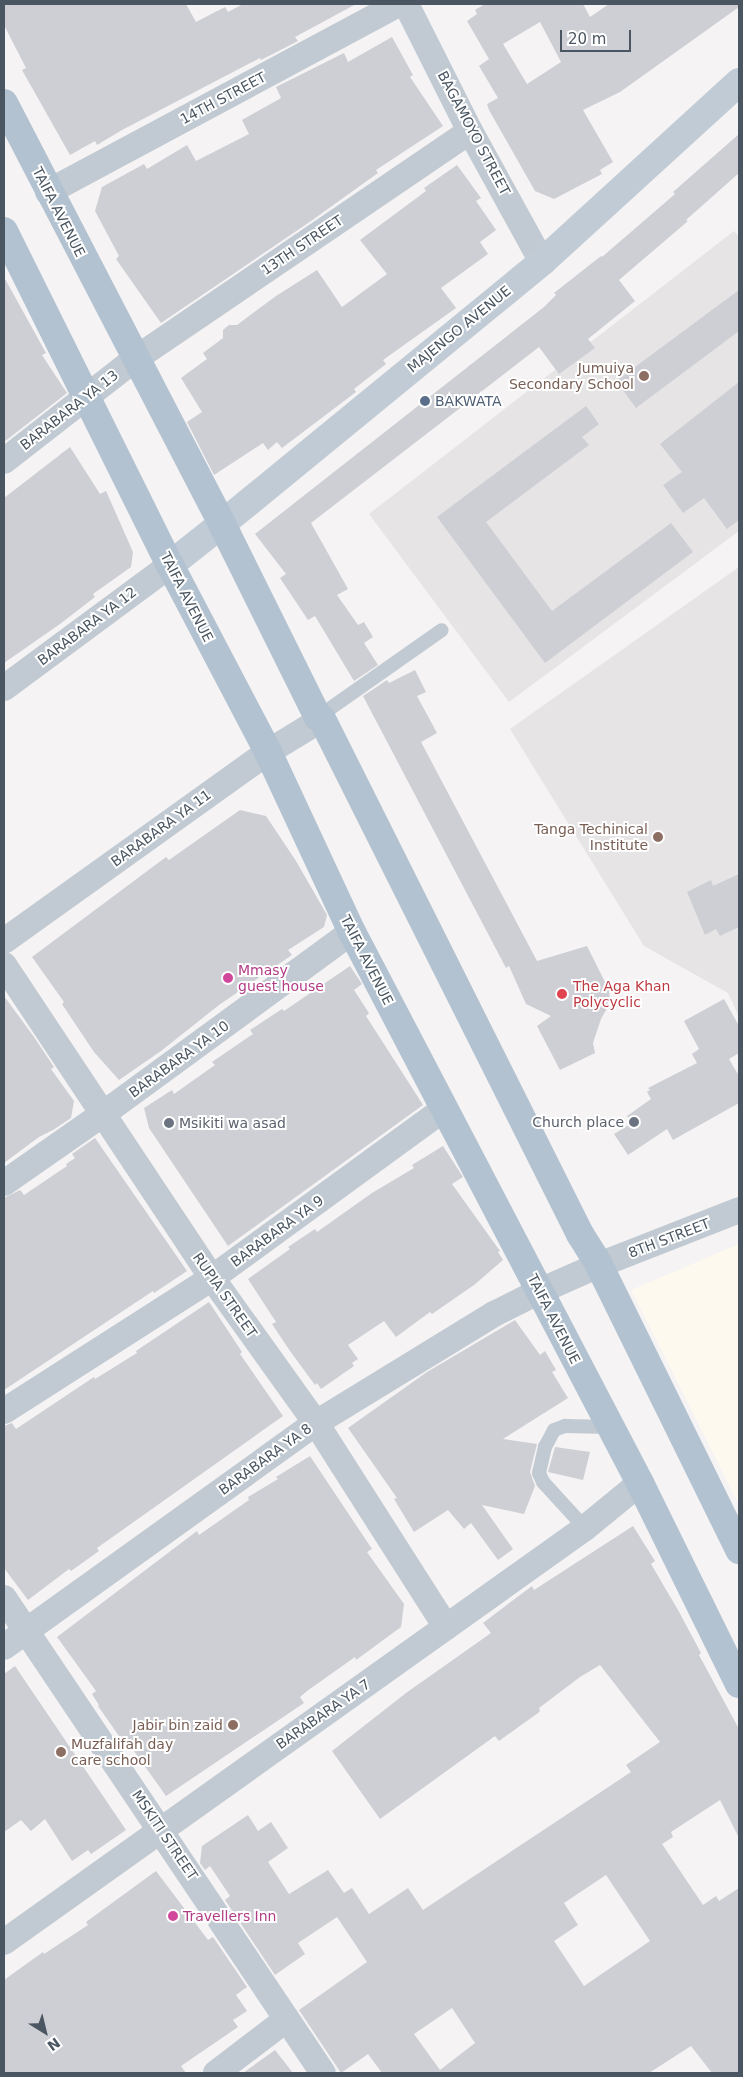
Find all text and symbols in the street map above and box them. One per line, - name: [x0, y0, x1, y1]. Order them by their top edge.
- scale bar: [563, 20, 634, 52]
- text: 20 m: [568, 30, 606, 48]
- street label: 14TH STREET: [177, 68, 269, 128]
- street label: BAGAMOYO STREET: [434, 68, 514, 198]
- street label: TAIFA AVENUE: [29, 164, 89, 260]
- street label: 13TH STREET: [258, 212, 346, 278]
- street label: MAJENGO AVENUE: [404, 282, 514, 376]
- place label: Jumuiya Secondary School: [509, 360, 634, 392]
- street label: BARABARA YA 13: [17, 367, 121, 453]
- marker: Jumuiya Secondary School: [638, 370, 650, 382]
- place label: BAKWATA: [435, 393, 501, 409]
- marker: BAKWATA: [419, 395, 431, 407]
- street label: TAIFA AVENUE: [157, 549, 217, 645]
- street label: BARABARA YA 12: [34, 583, 140, 669]
- street label: BARABARA YA 11: [108, 786, 214, 870]
- place label: Tanga Techinical Institute: [534, 821, 648, 854]
- marker: Tanga Techinical Institute: [652, 831, 664, 843]
- street label: TAIFA AVENUE: [337, 912, 397, 1008]
- place label: Mmasy guest house: [238, 962, 324, 994]
- marker: Mmasy guest house: [222, 972, 234, 984]
- place label: The Aga Khan Polycyclic: [573, 978, 670, 1010]
- marker: The Aga Khan Polycyclic: [555, 987, 569, 1001]
- street label: BARABARA YA 10: [126, 1017, 232, 1101]
- place label: Church place: [532, 1114, 624, 1130]
- place label: Msikiti wa asad: [179, 1115, 286, 1131]
- marker: Church place: [628, 1116, 640, 1128]
- marker: Msikiti wa asad: [163, 1117, 175, 1129]
- street label: BARABARA YA 9: [227, 1192, 327, 1270]
- street label: 8TH STREET: [626, 1215, 712, 1261]
- street label: RUPIA STREET: [189, 1249, 261, 1341]
- street label: TAIFA AVENUE: [524, 1271, 584, 1367]
- street label: BARABARA YA 8: [215, 1420, 315, 1498]
- street label: BARABARA YA 7: [273, 1675, 373, 1753]
- place label: Jabir bin zaid: [133, 1717, 223, 1733]
- marker: Jabir bin zaid: [227, 1719, 239, 1731]
- place label: Muzfalifah day care school: [71, 1736, 173, 1768]
- marker: Muzfalifah day care school: [55, 1746, 67, 1758]
- street label: MSKITI STREET: [129, 1787, 201, 1883]
- place label: Travellers Inn: [183, 1908, 276, 1924]
- marker: Travellers Inn: [167, 1910, 179, 1922]
- north arrow: [20, 2007, 70, 2057]
- text: N: [44, 2034, 63, 2054]

